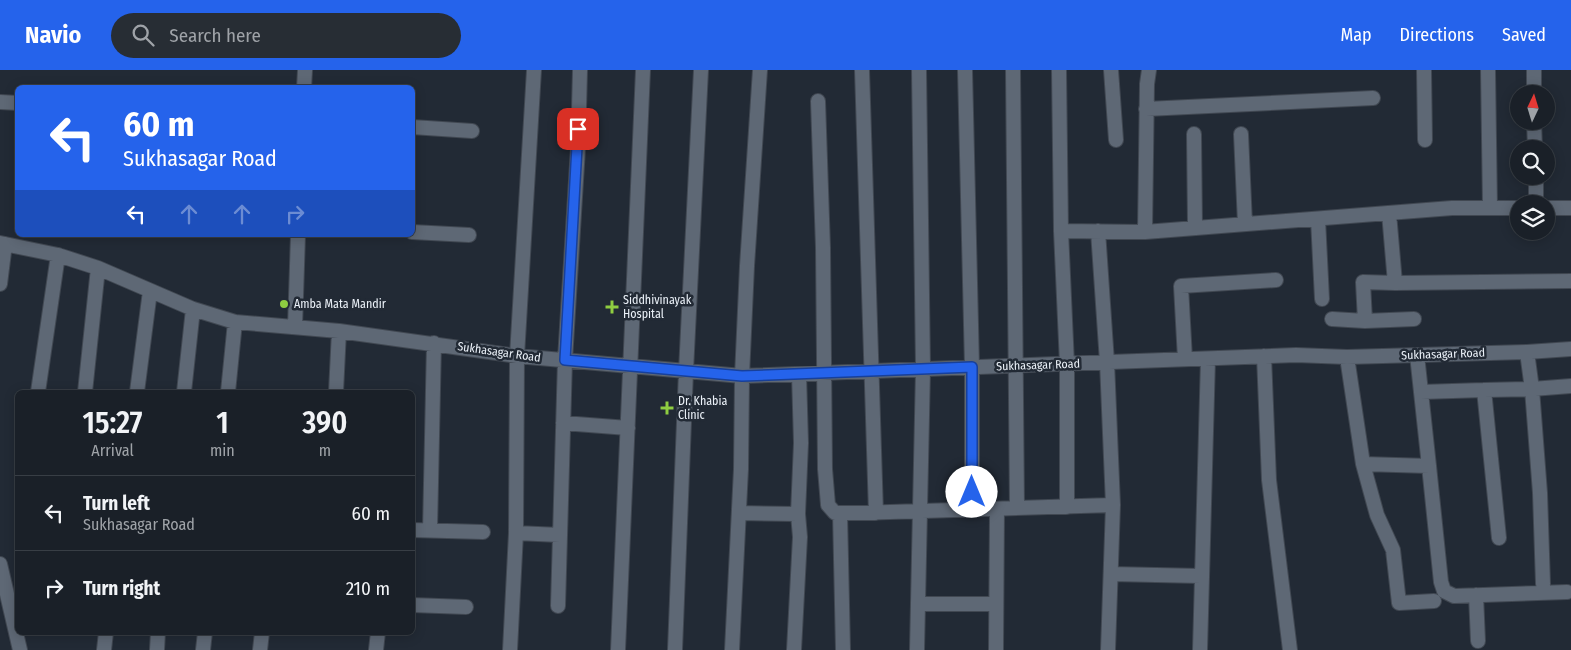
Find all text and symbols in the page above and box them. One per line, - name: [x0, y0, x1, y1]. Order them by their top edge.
- search box: [111, 13, 461, 58]
- text: Navio: [25, 21, 81, 49]
- icon: search: [129, 21, 157, 49]
- text: Search here: [169, 24, 261, 47]
- text: Map: [1340, 24, 1372, 46]
- text: Directions: [1400, 24, 1474, 46]
- text: Saved: [1502, 24, 1546, 46]
- north arrow: [1510, 85, 1555, 130]
- map controls: [1510, 85, 1555, 240]
- text: 60 m: [123, 103, 194, 145]
- icon: left: [40, 105, 105, 170]
- pin: [557, 108, 599, 150]
- icon: arrive: [564, 115, 592, 143]
- button: search: [1510, 140, 1555, 185]
- text: Sukhasagar Road: [123, 145, 277, 172]
- button: layers: [1510, 195, 1555, 240]
- icon: left: [122, 200, 150, 228]
- icon: ahead: [175, 200, 203, 228]
- icon: ahead: [228, 200, 256, 228]
- icon: right: [281, 200, 309, 228]
- place label: Siddhivinayak Hospital: [623, 293, 692, 321]
- place label: Amba Mata Mandir: [294, 297, 387, 311]
- marker: Amba Mata Mandir: [278, 298, 290, 310]
- marker: Siddhivinayak Hospital: [605, 300, 619, 314]
- street label: Sukhasagar Road: [456, 339, 542, 365]
- street label: Sukhasagar Road: [1401, 346, 1485, 362]
- street label: Sukhasagar Road: [996, 357, 1080, 373]
- place label: Dr. Khabia Clinic: [678, 394, 728, 422]
- marker: Dr. Khabia Clinic: [660, 401, 674, 415]
- text: 15:27: [83, 405, 142, 441]
- text: 1: [216, 405, 229, 441]
- text: 390: [302, 405, 347, 441]
- text: Arrival: [91, 441, 134, 460]
- text: min: [210, 441, 235, 460]
- text: m: [319, 441, 331, 460]
- position arrow: [945, 465, 997, 517]
- text: Turn left: [83, 492, 150, 515]
- icon: left: [40, 499, 68, 527]
- text: 60 m: [352, 502, 390, 525]
- text: Sukhasagar Road: [83, 515, 195, 534]
- icon: right: [40, 574, 68, 602]
- text: Turn right: [83, 577, 160, 600]
- text: 210 m: [346, 577, 390, 600]

